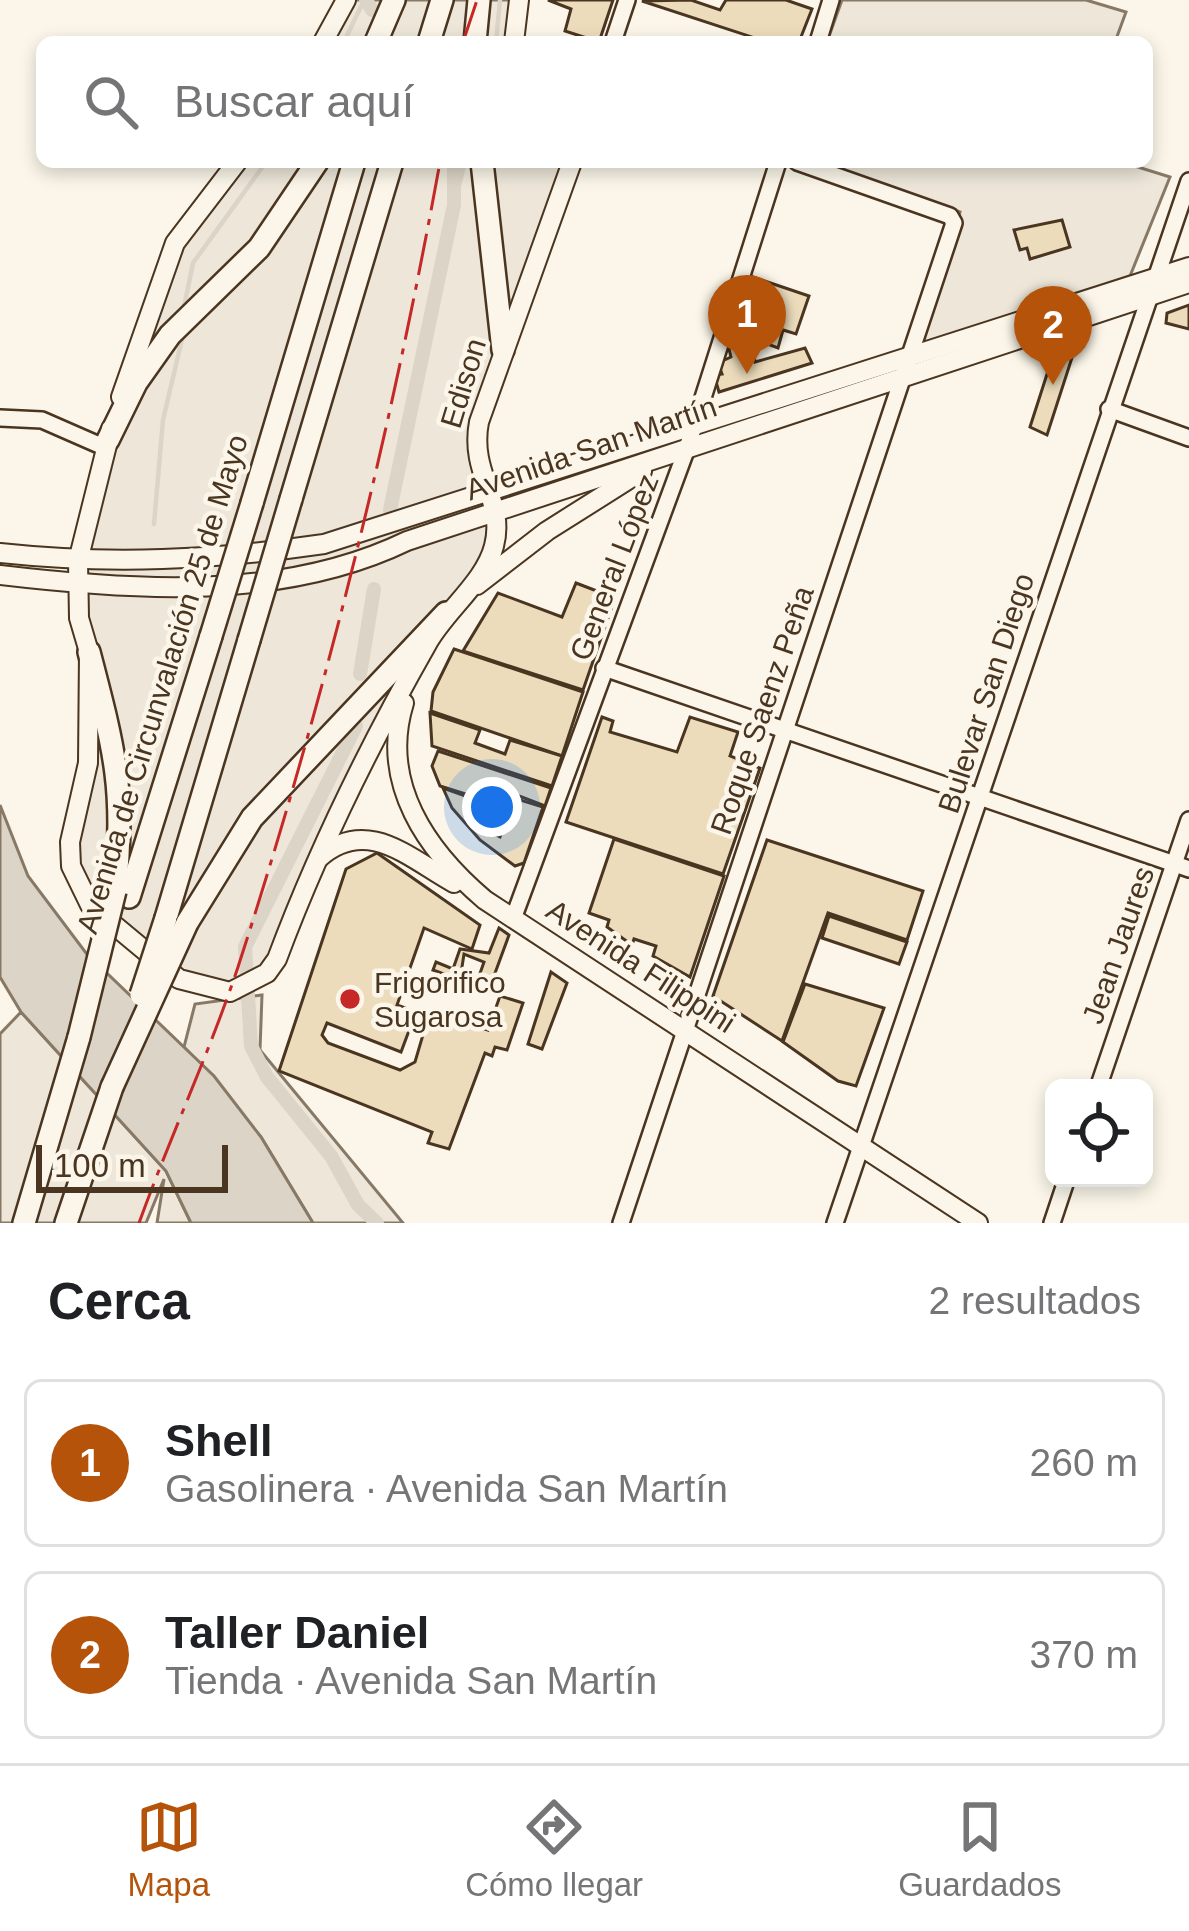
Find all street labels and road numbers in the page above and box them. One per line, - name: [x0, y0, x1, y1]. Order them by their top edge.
- street label: Edison: [434, 334, 492, 432]
- street label: Avenida San Martín: [461, 390, 721, 506]
- street label: Avenida de Circunvalación 25 de Mayo: [70, 431, 254, 937]
- street label: General López: [563, 469, 665, 665]
- street label: Bulevar San Diego: [932, 569, 1040, 817]
- street label: Roque Saenz Peña: [704, 581, 820, 838]
- street label: Jean Jaures: [1076, 862, 1160, 1028]
- street label: Avenida Filippini: [541, 893, 741, 1039]

